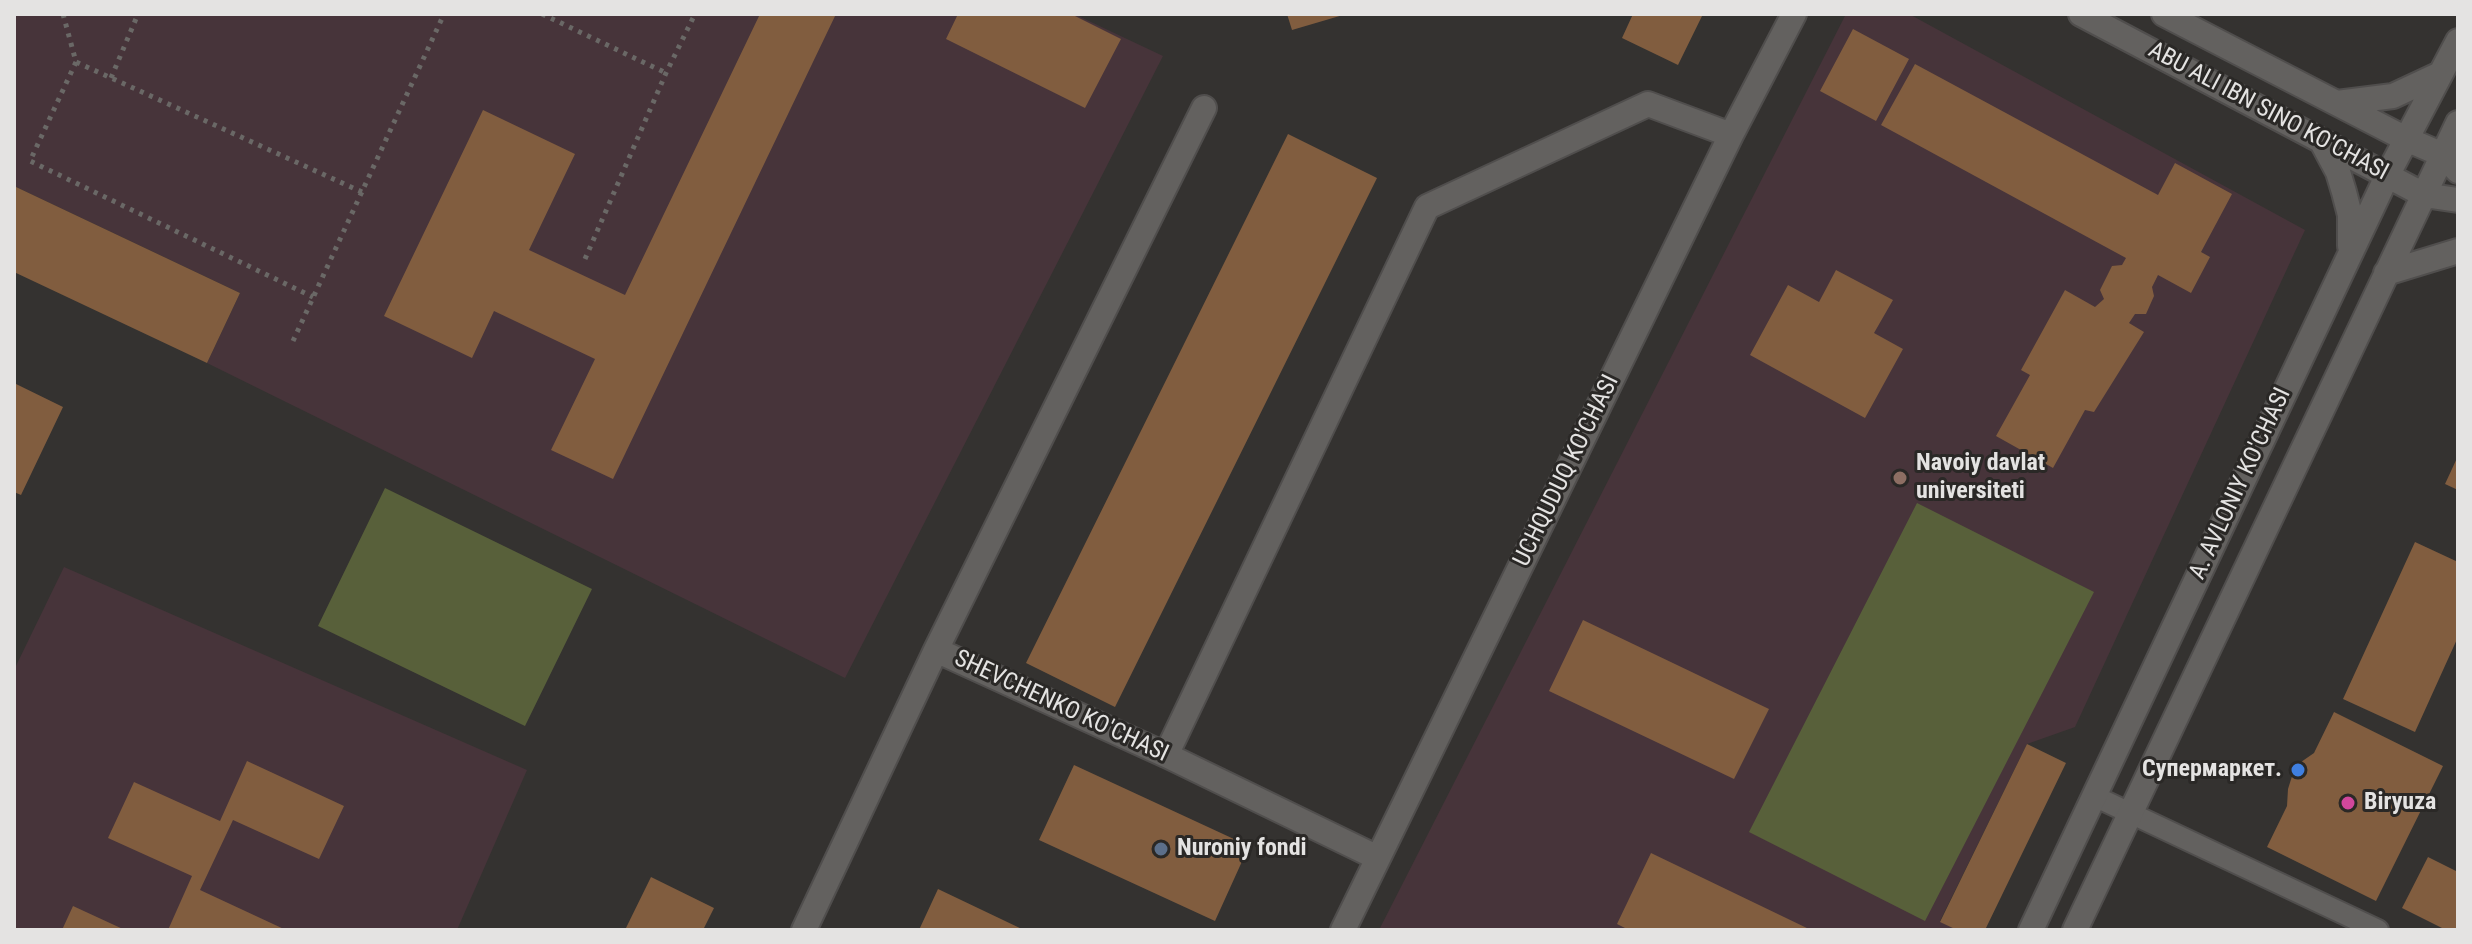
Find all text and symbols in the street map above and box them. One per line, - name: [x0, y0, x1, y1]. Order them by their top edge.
- street label: ABU ALI IBN SINO KO'CHASI: [2143, 36, 2393, 188]
- street label: UCHQUDUQ KO'CHASI: [1508, 371, 1626, 571]
- street label: A. AVLONIY KO'CHASI: [2184, 384, 2298, 584]
- place label: Navoiy davlat universiteti: [1916, 450, 2045, 506]
- marker: Navoiy davlat universiteti: [1891, 469, 1909, 487]
- street label: SHEVCHENKO KO'CHASI: [949, 645, 1173, 769]
- place label: Супермаркет.: [2142, 756, 2282, 784]
- marker: Супермаркет.: [2289, 761, 2307, 779]
- place label: Biryuza: [2364, 789, 2436, 817]
- marker: Biryuza: [2339, 794, 2357, 812]
- place label: Nuroniy fondi: [1177, 835, 1307, 863]
- marker: Nuroniy fondi: [1152, 840, 1170, 858]

